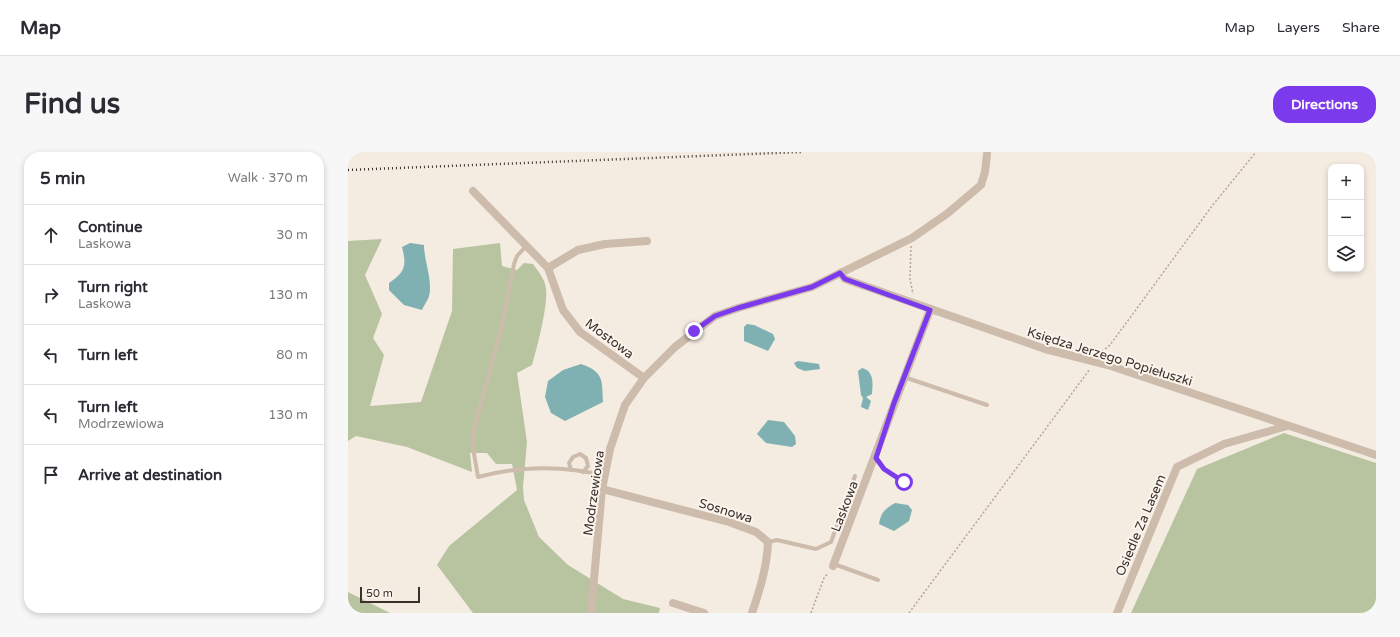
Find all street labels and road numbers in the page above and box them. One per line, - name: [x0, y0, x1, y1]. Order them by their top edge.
- street label: Mostowa: [582, 315, 637, 362]
- street label: Księdza Jerzego Popiełuszki: [1025, 324, 1194, 390]
- street label: Modrzewiowa: [580, 449, 608, 537]
- street label: Osiedle Za Lasem: [1112, 472, 1170, 579]
- street label: Laskowa: [828, 479, 862, 534]
- street label: Sosnowa: [697, 495, 755, 527]

